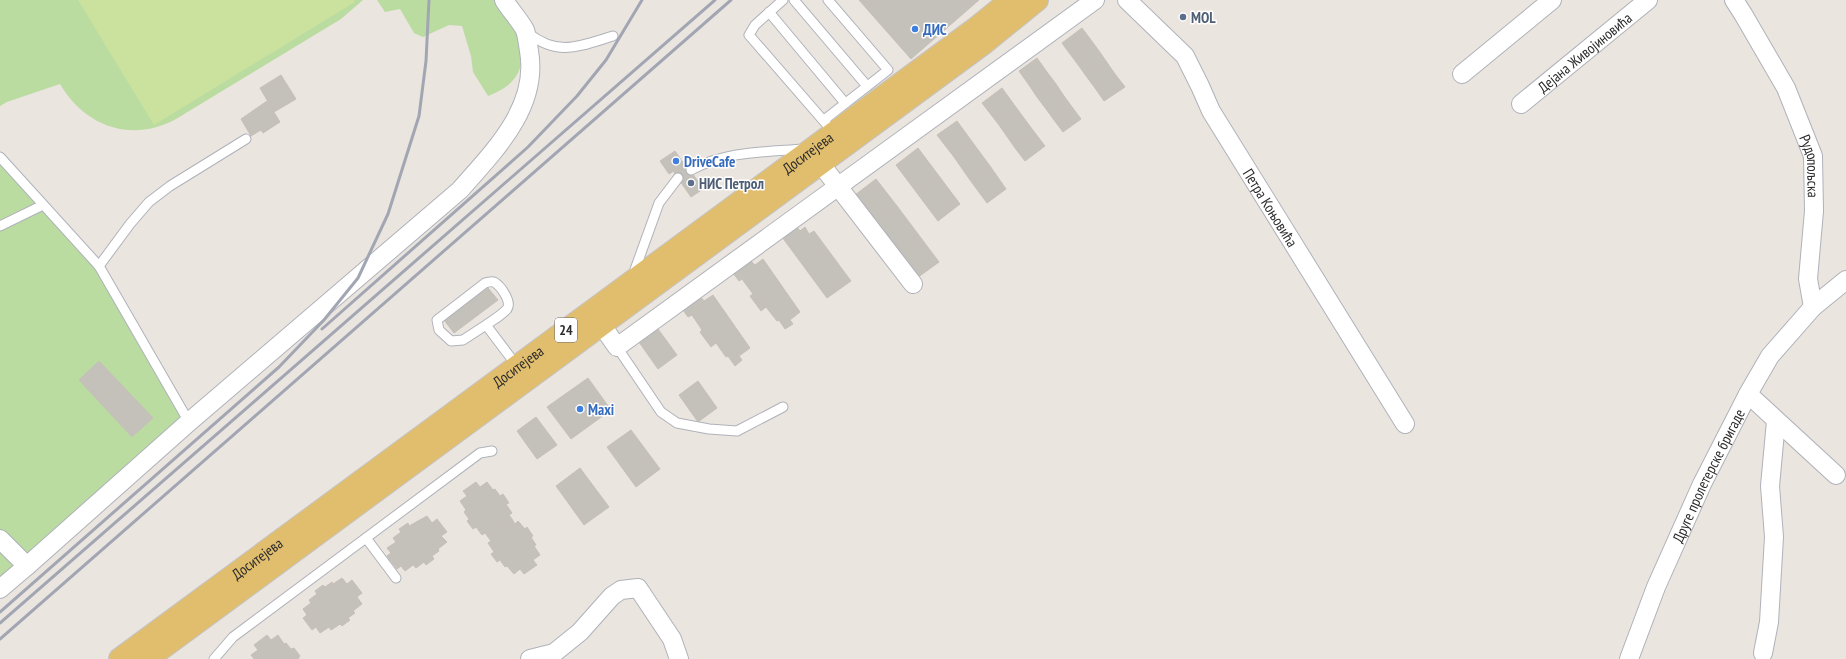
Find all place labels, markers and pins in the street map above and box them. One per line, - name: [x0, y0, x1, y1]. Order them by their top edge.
- place label: MOL: [1191, 8, 1216, 27]
- marker: MOL: [1178, 12, 1188, 22]
- place label: ДИС: [923, 20, 947, 39]
- marker: ДИС: [910, 24, 920, 34]
- place label: DriveCafe: [684, 152, 735, 171]
- marker: DriveCafe: [671, 156, 681, 166]
- place label: НИС Петрол: [699, 174, 764, 193]
- marker: НИС Петрол: [686, 178, 696, 188]
- place label: Maxi: [588, 400, 614, 419]
- marker: Maxi: [575, 404, 585, 414]

